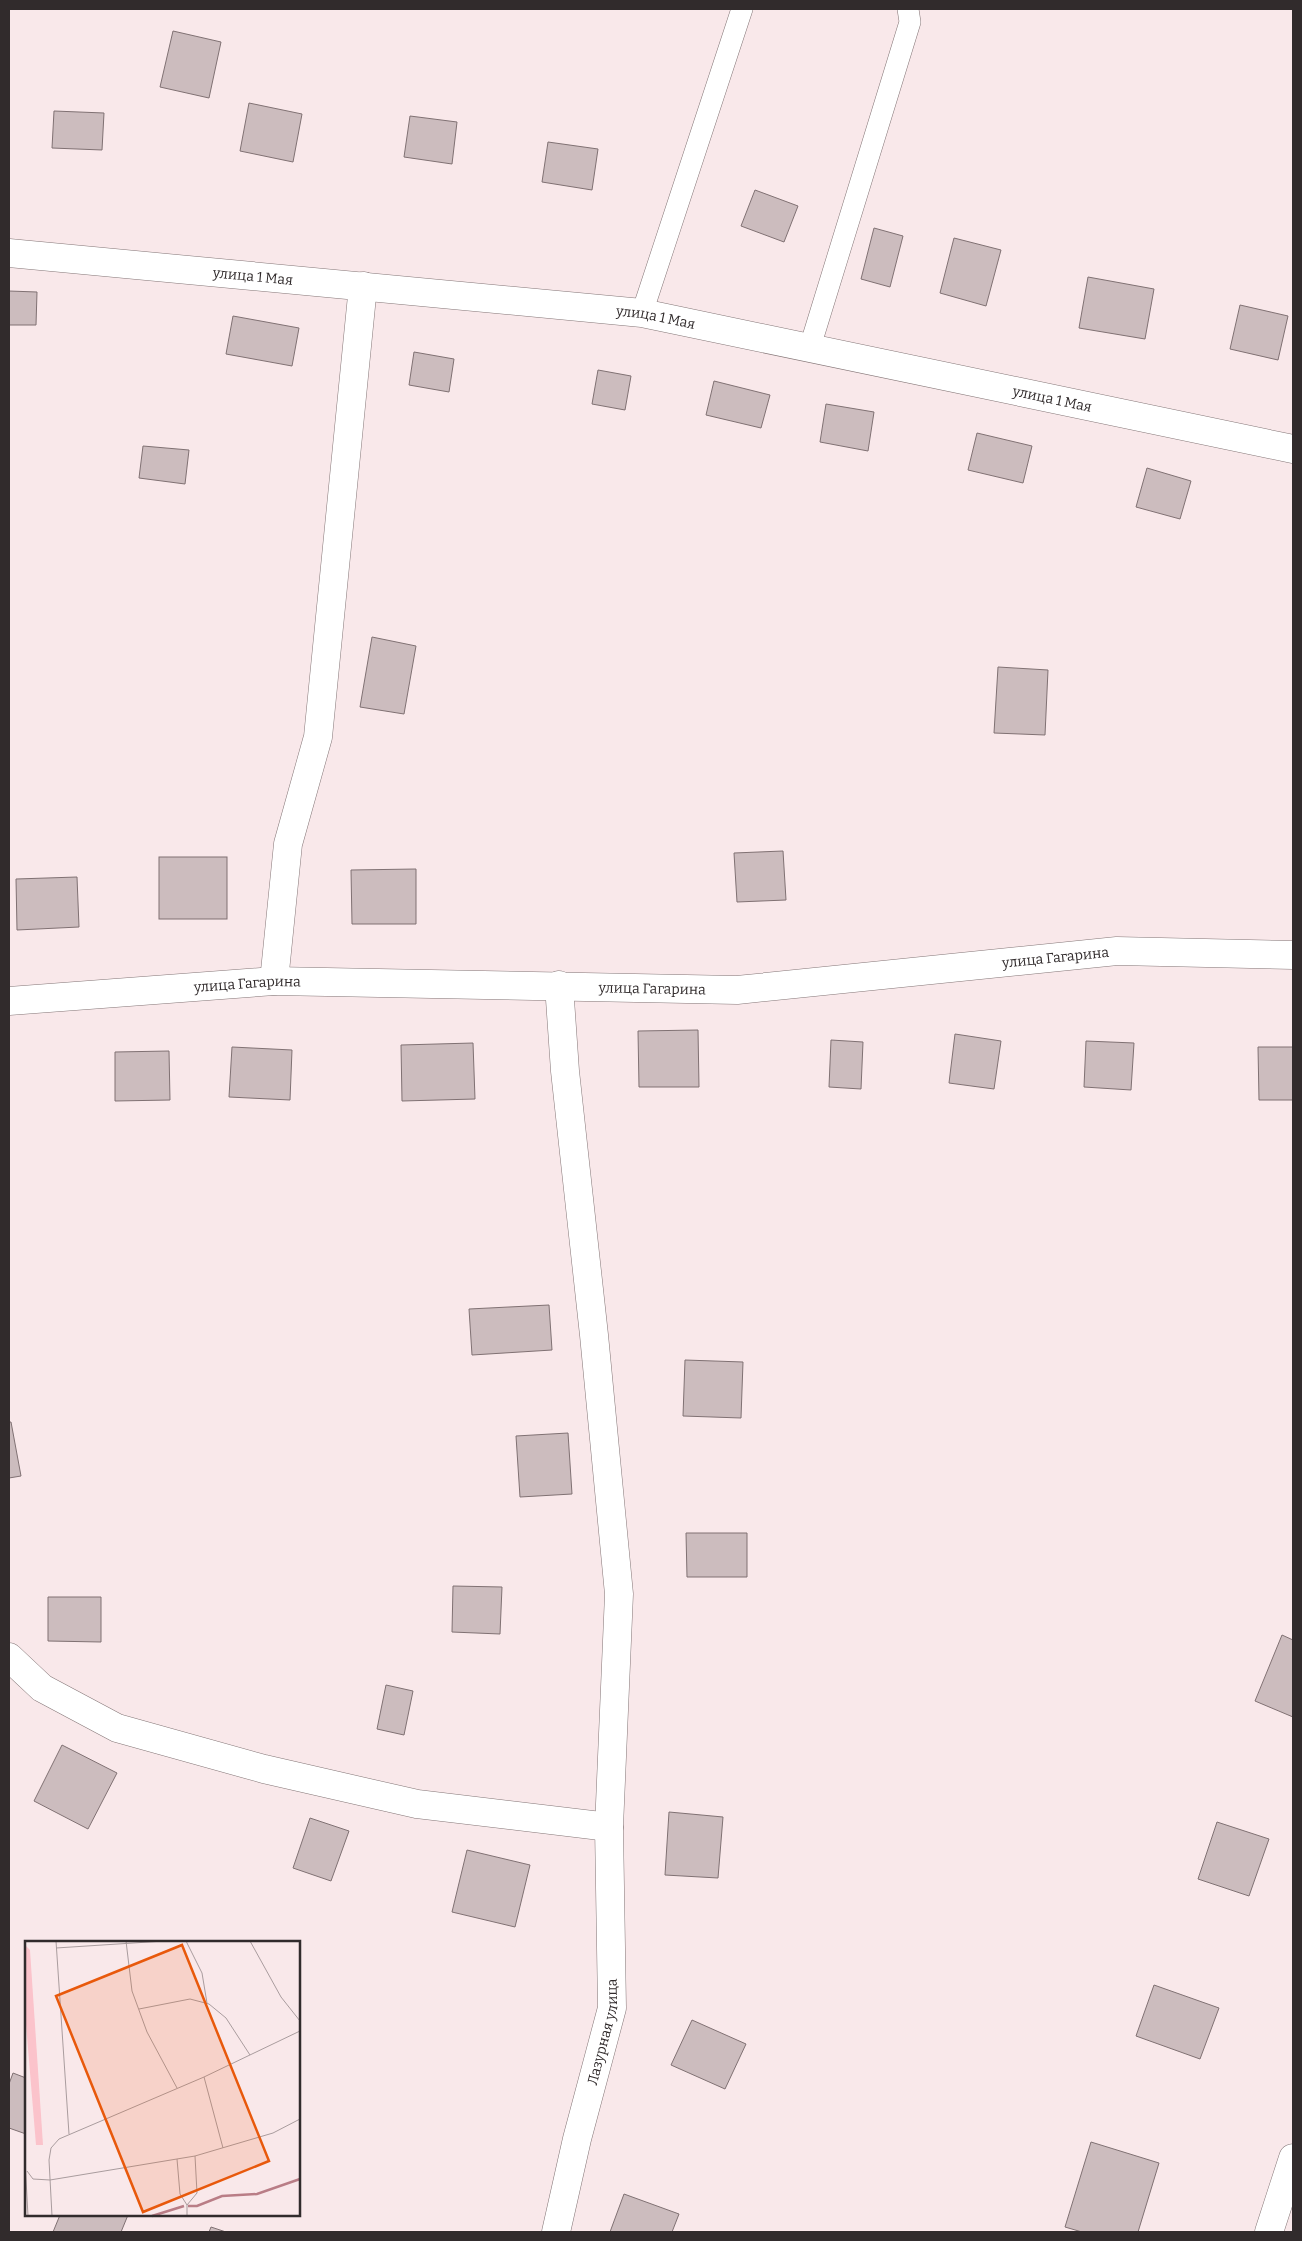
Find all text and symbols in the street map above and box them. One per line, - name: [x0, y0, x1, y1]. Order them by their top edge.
- street label: улица 1 Мая: [211, 264, 294, 289]
- street label: улица 1 Мая: [614, 302, 697, 333]
- street label: улица 1 Мая: [1010, 382, 1094, 416]
- street label: улица Гагарина: [1000, 944, 1110, 972]
- street label: улица Гагарина: [192, 973, 301, 996]
- street label: улица Гагарина: [597, 979, 706, 998]
- inset map: [25, 1941, 300, 2216]
- street label: Лазурная улица: [584, 1978, 621, 2087]

